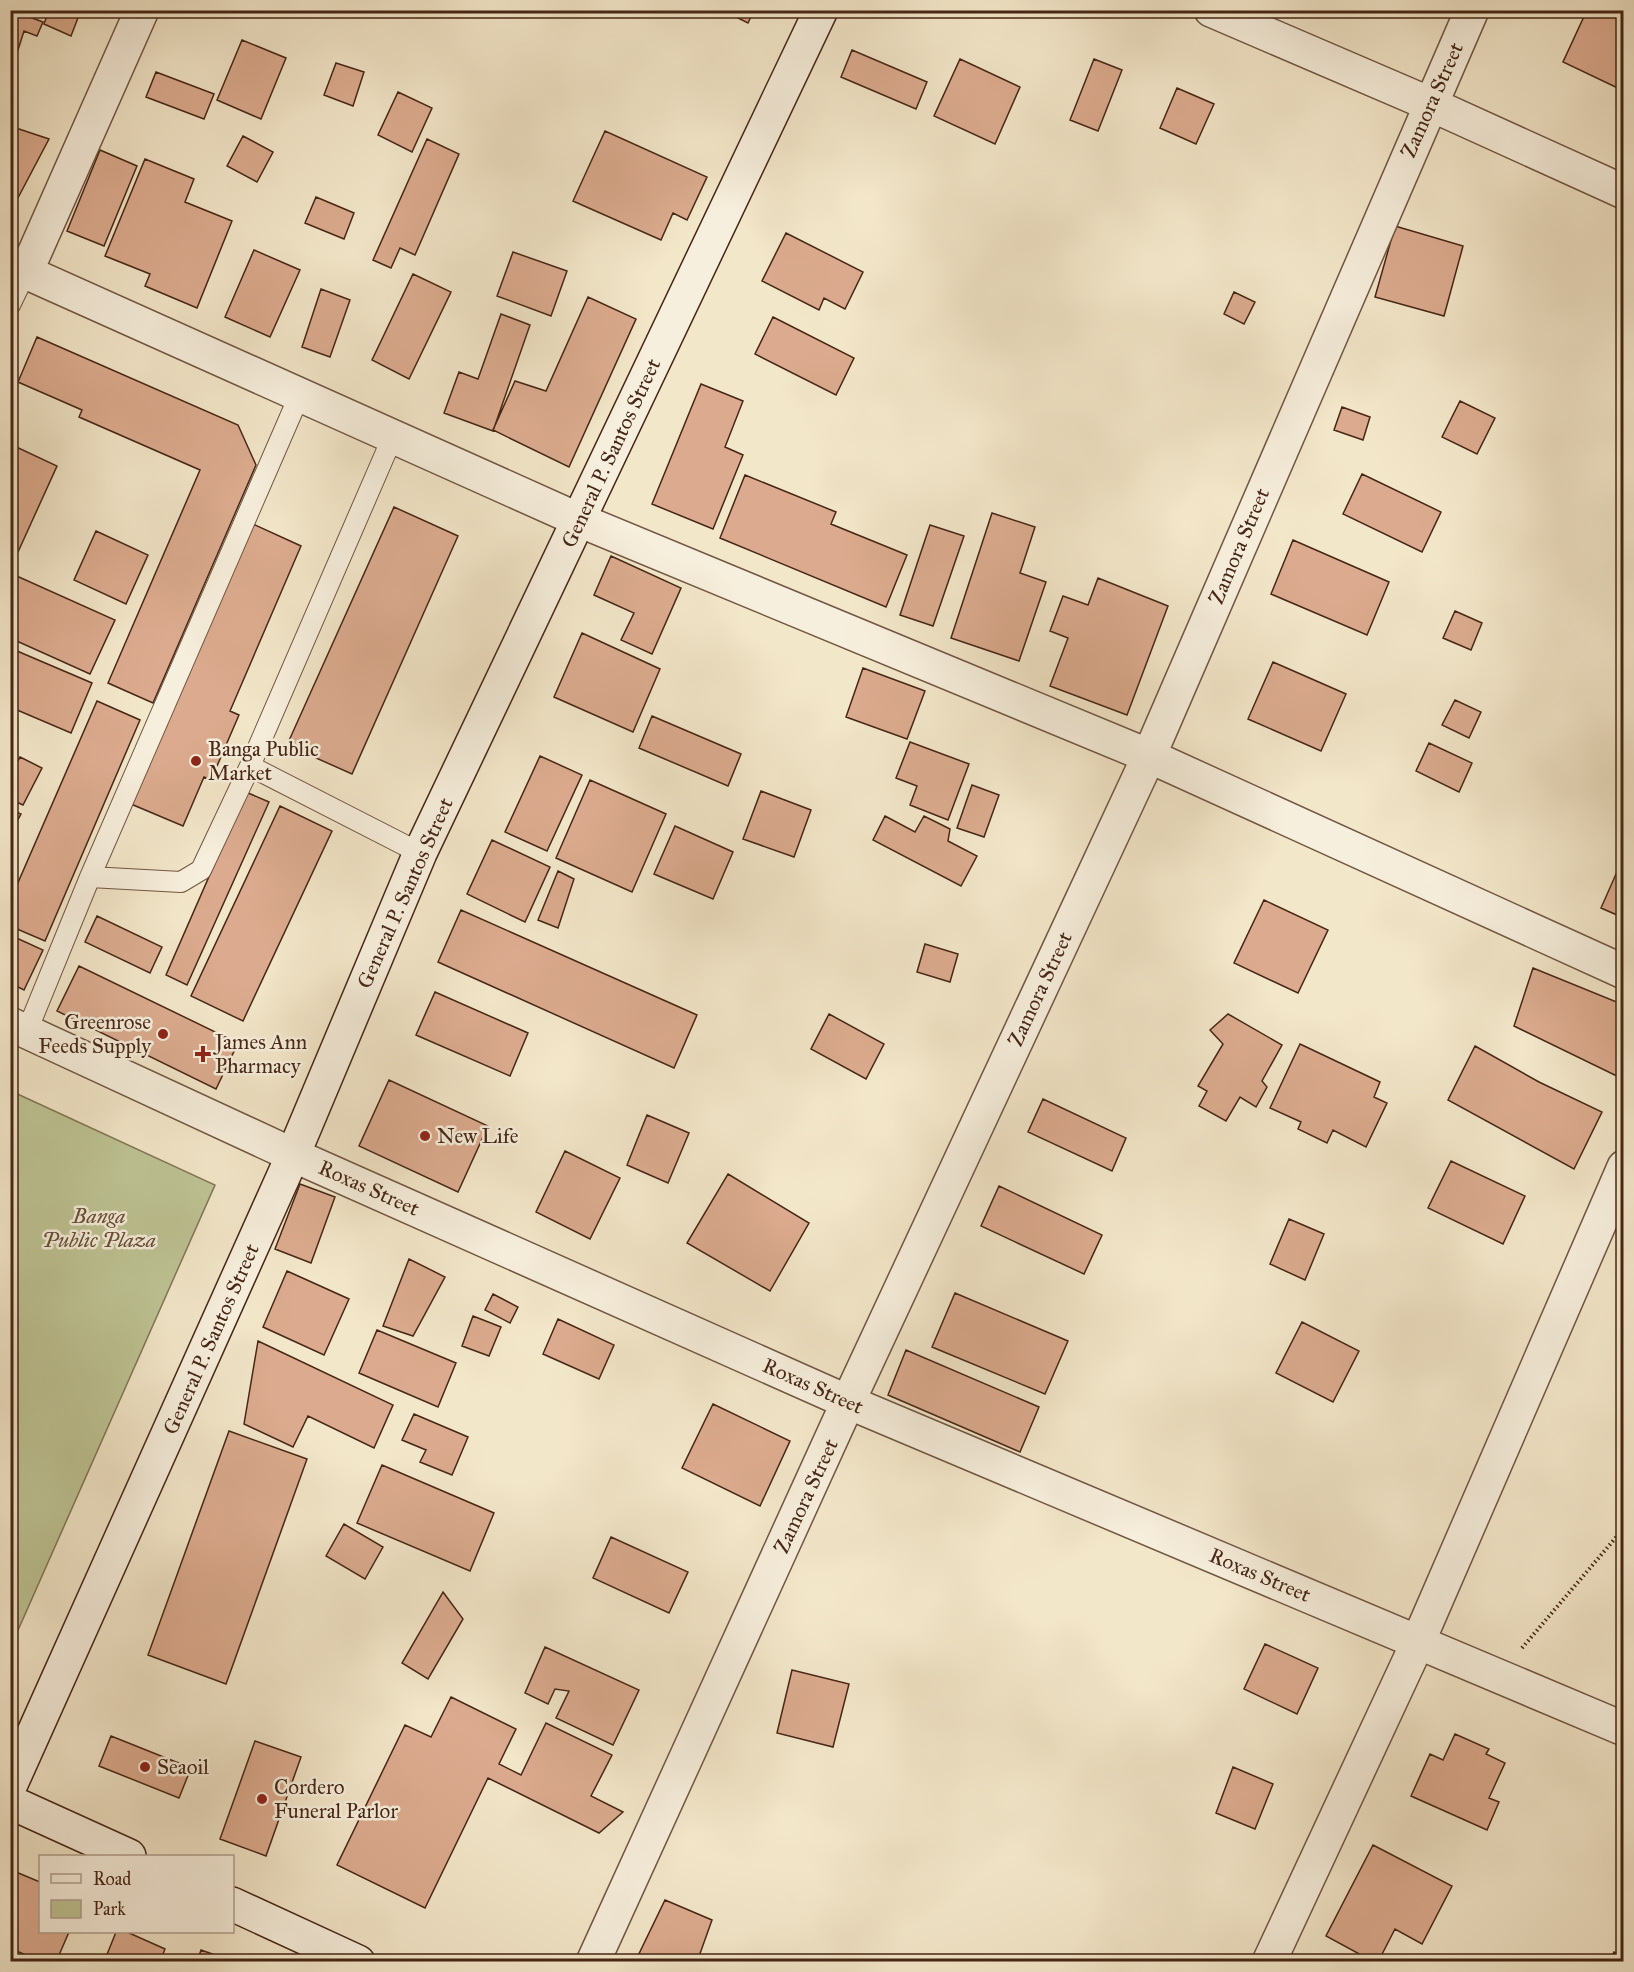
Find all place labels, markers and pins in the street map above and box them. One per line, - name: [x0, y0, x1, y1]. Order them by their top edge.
- place label: Banga Public Market: [208, 736, 319, 786]
- marker: Banga Public Market: [189, 754, 203, 768]
- place label: Greenrose Feeds Supply: [38, 1009, 152, 1059]
- marker: Greenrose Feeds Supply: [156, 1027, 170, 1041]
- place label: James Ann Pharmacy: [213, 1029, 307, 1079]
- marker: James Ann Pharmacy: [196, 1047, 210, 1061]
- place label: New Life: [437, 1123, 519, 1149]
- marker: New Life: [418, 1129, 432, 1143]
- place label: Seaoil: [157, 1754, 209, 1780]
- marker: Seaoil: [138, 1760, 152, 1774]
- place label: Cordero Funeral Parlor: [274, 1774, 398, 1824]
- marker: Cordero Funeral Parlor: [255, 1792, 269, 1806]

